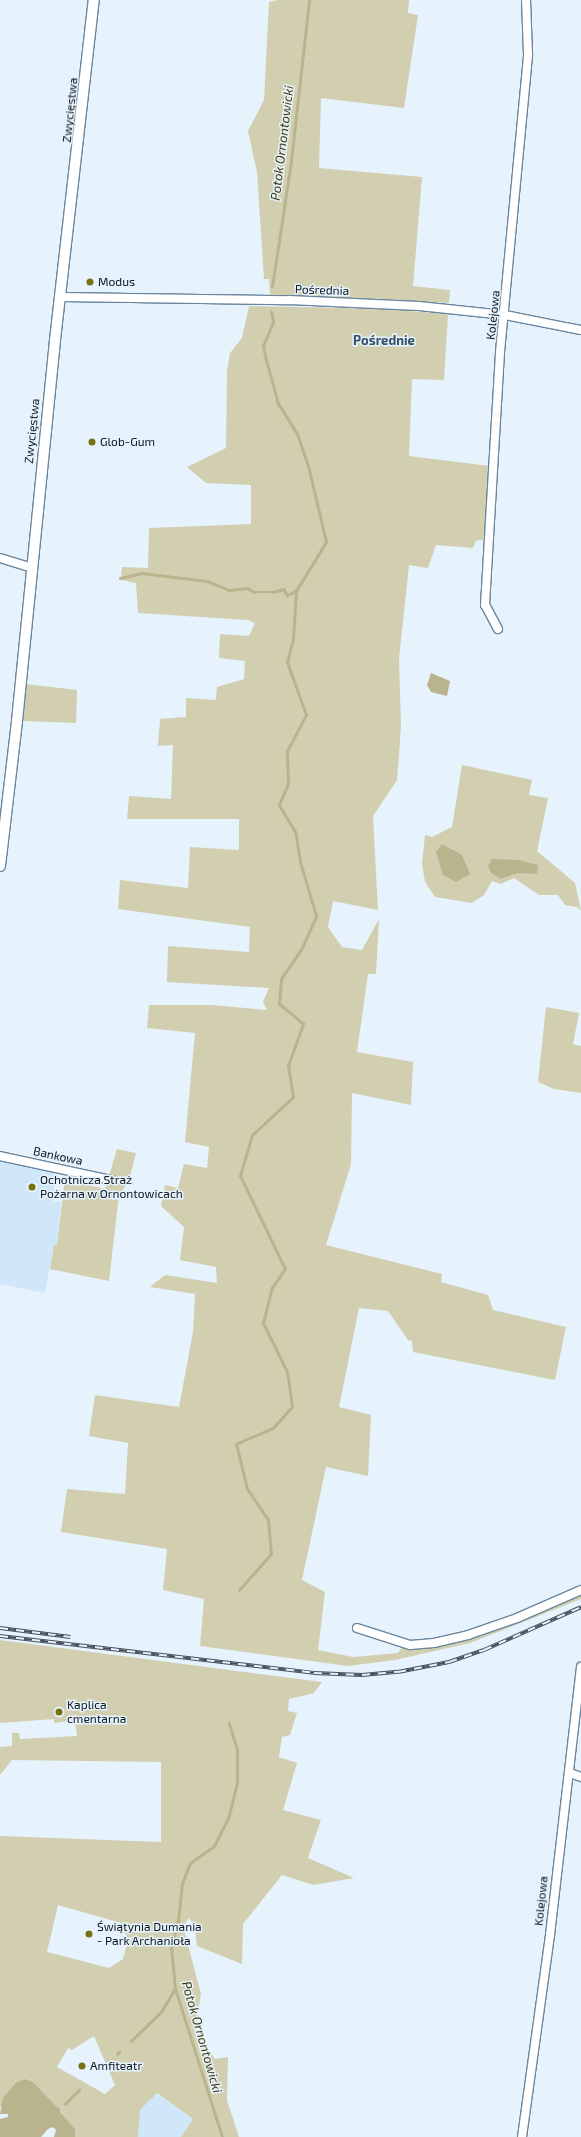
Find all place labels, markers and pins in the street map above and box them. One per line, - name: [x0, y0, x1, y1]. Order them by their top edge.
- place label: Modus: [98, 275, 135, 289]
- marker: Modus: [85, 277, 95, 287]
- place label: Glob-Gum: [100, 435, 155, 449]
- marker: Glob-Gum: [87, 437, 97, 447]
- place label: Ochotnicza Straż Pożarna w Ornontowicach: [40, 1173, 183, 1201]
- marker: Ochotnicza Straż Pożarna w Ornontowicach: [27, 1182, 37, 1192]
- place label: Kaplica cmentarna: [67, 1698, 126, 1726]
- marker: Kaplica cmentarna: [54, 1707, 64, 1717]
- place label: Świątynia Dumania - Park Archanioła: [97, 1920, 202, 1948]
- marker: Świątynia Dumania - Park Archanioła: [84, 1929, 94, 1939]
- place label: Amfiteatr: [90, 2059, 142, 2073]
- marker: Amfiteatr: [77, 2061, 87, 2071]

